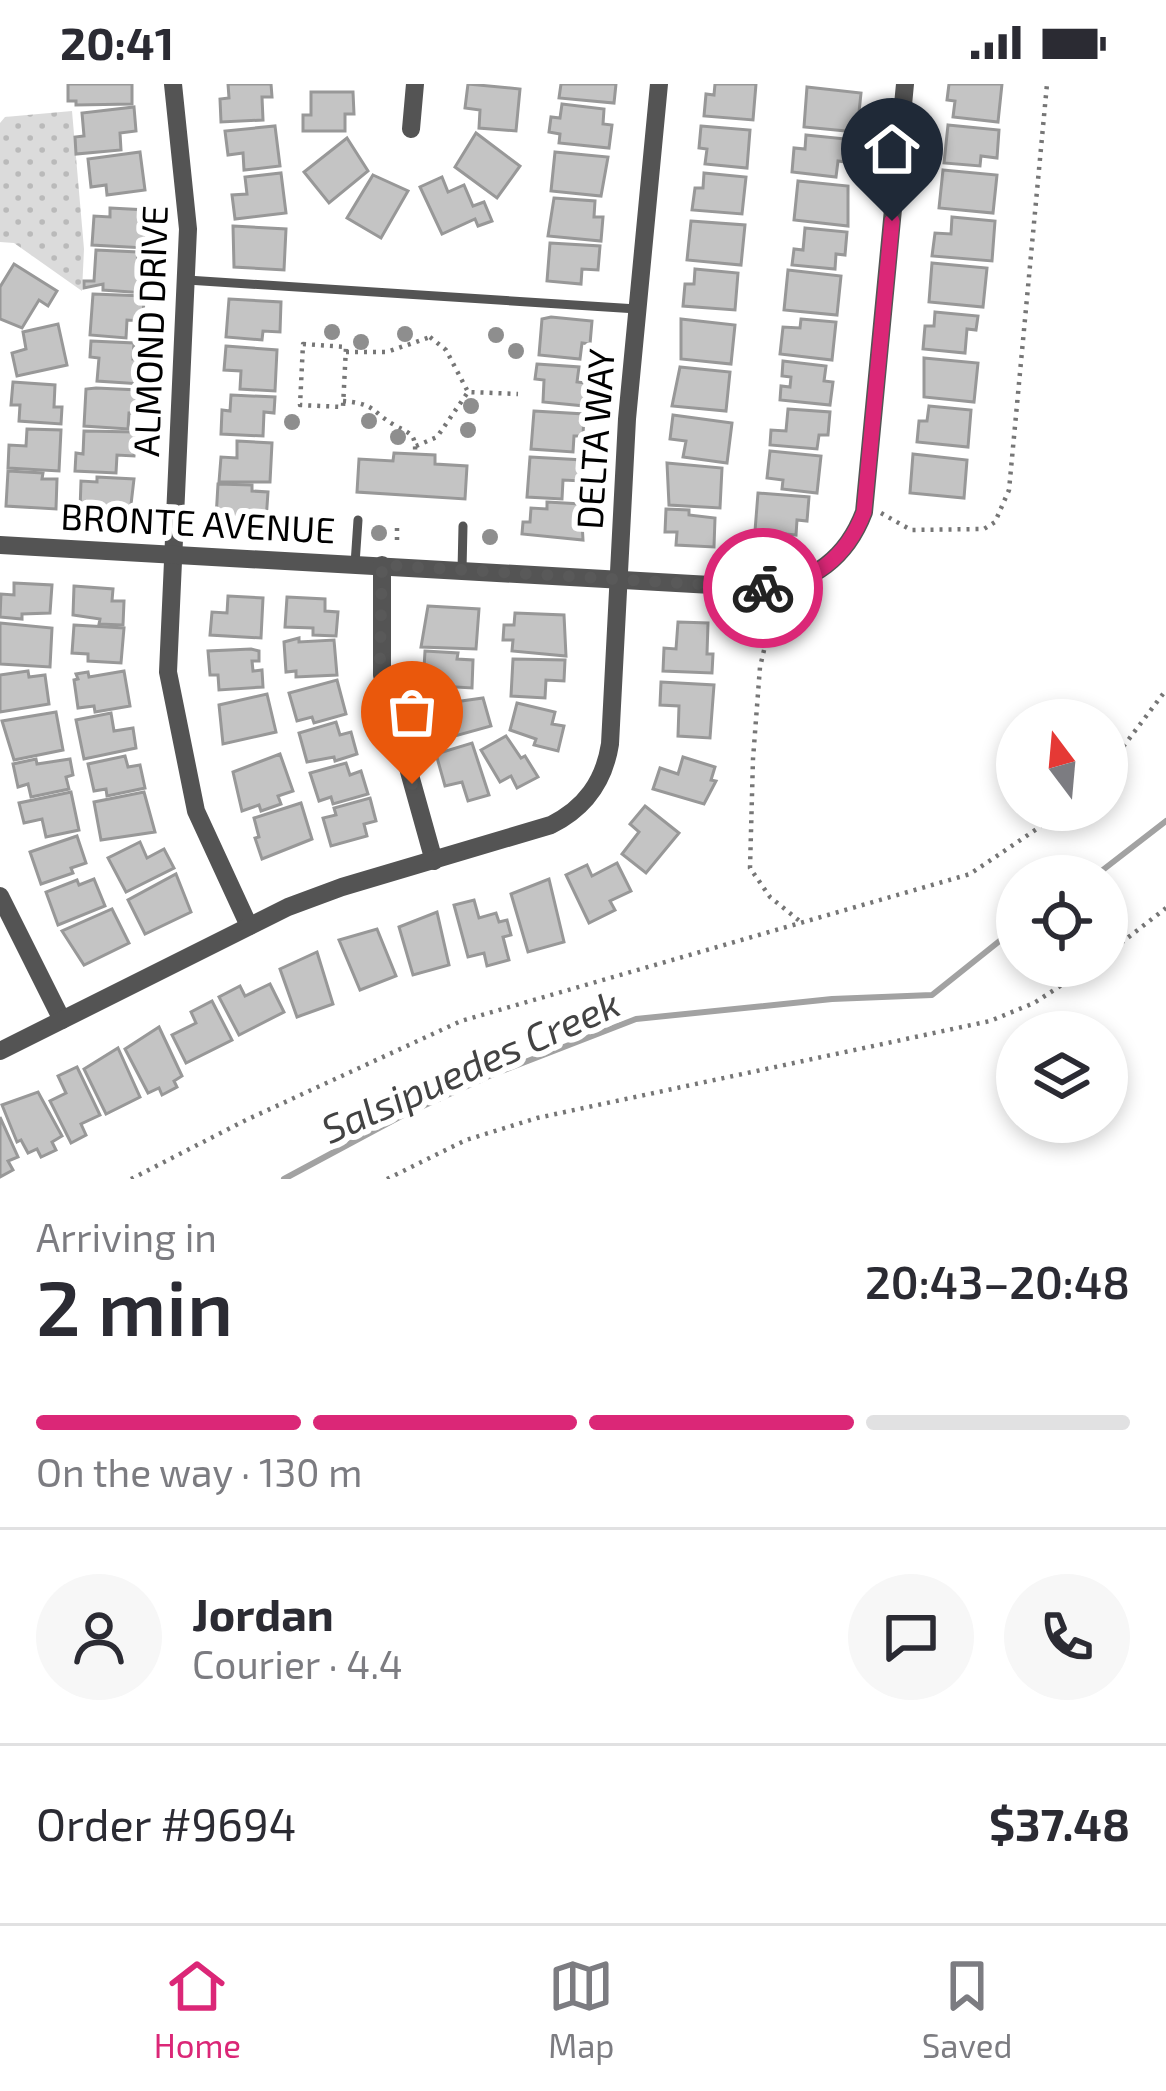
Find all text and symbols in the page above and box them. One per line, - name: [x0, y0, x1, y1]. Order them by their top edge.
- text: 20:41: [60, 15, 174, 69]
- pin: [841, 98, 943, 221]
- icon: home: [859, 116, 925, 182]
- street label: ALMOND DRIVE: [123, 205, 175, 457]
- street label: DELTA WAY: [566, 347, 622, 531]
- street label: BRONTE AVENUE: [60, 493, 336, 551]
- courier: [703, 528, 823, 648]
- icon: bike: [730, 555, 796, 621]
- pin: [361, 661, 463, 784]
- icon: bag: [379, 679, 445, 745]
- north arrow: [996, 699, 1128, 831]
- map controls: [996, 699, 1128, 1143]
- button: locate: [996, 855, 1128, 987]
- water label: Salsipuedes Creek: [314, 978, 626, 1152]
- button: layers: [996, 1011, 1128, 1143]
- text: Arriving in: [36, 1213, 217, 1260]
- text: 20:43–20:48: [865, 1254, 1130, 1308]
- text: 2 min: [36, 1258, 233, 1352]
- text: On the way · 130 m: [36, 1448, 362, 1495]
- button: person: [36, 1574, 162, 1700]
- button: chat: [848, 1574, 974, 1700]
- button: phone: [1004, 1574, 1130, 1700]
- text: Jordan: [192, 1586, 334, 1640]
- text: Courier · 4.4: [192, 1640, 403, 1687]
- text: Order #9694: [36, 1796, 296, 1850]
- text: $37.48: [989, 1796, 1130, 1850]
- tab: Home: [154, 1953, 241, 2065]
- tab: Map: [548, 1953, 615, 2065]
- tab: Saved: [922, 1953, 1012, 2065]

